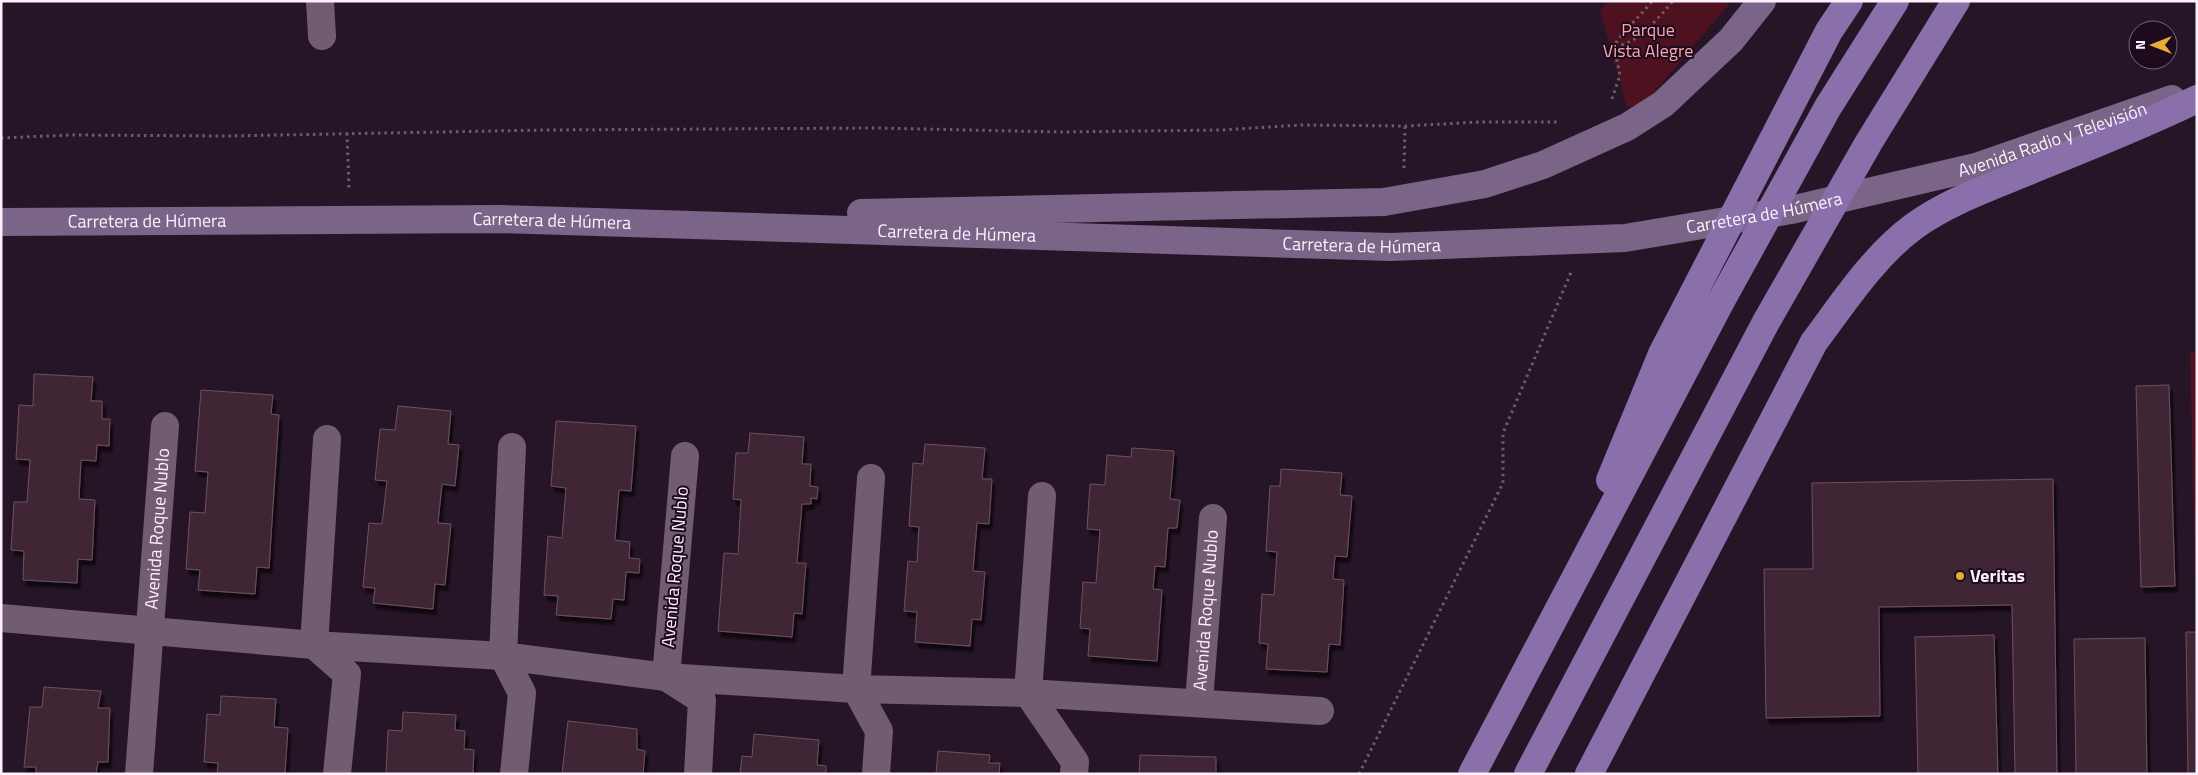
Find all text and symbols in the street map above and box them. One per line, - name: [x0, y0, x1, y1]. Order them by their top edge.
- park label: Parque Vista Alegre: [1603, 16, 1693, 64]
- north arrow: [2128, 20, 2178, 70]
- text: N: [2129, 40, 2150, 50]
- street label: Avenida Radio y Televisión: [1955, 95, 2150, 184]
- street label: Carretera de Húmera: [1684, 185, 1845, 240]
- street label: Carretera de Húmera: [473, 205, 632, 236]
- street label: Carretera de Húmera: [68, 207, 226, 235]
- street label: Carretera de Húmera: [877, 217, 1036, 249]
- street label: Carretera de Húmera: [1282, 230, 1441, 260]
- street label: Avenida Roque Nublo: [137, 447, 176, 610]
- street label: Avenida Roque Nublo: [654, 485, 695, 649]
- street label: Avenida Roque Nublo: [1186, 529, 1225, 692]
- place label: Veritas: [1970, 562, 2025, 589]
- marker: Veritas: [1954, 570, 1966, 582]

